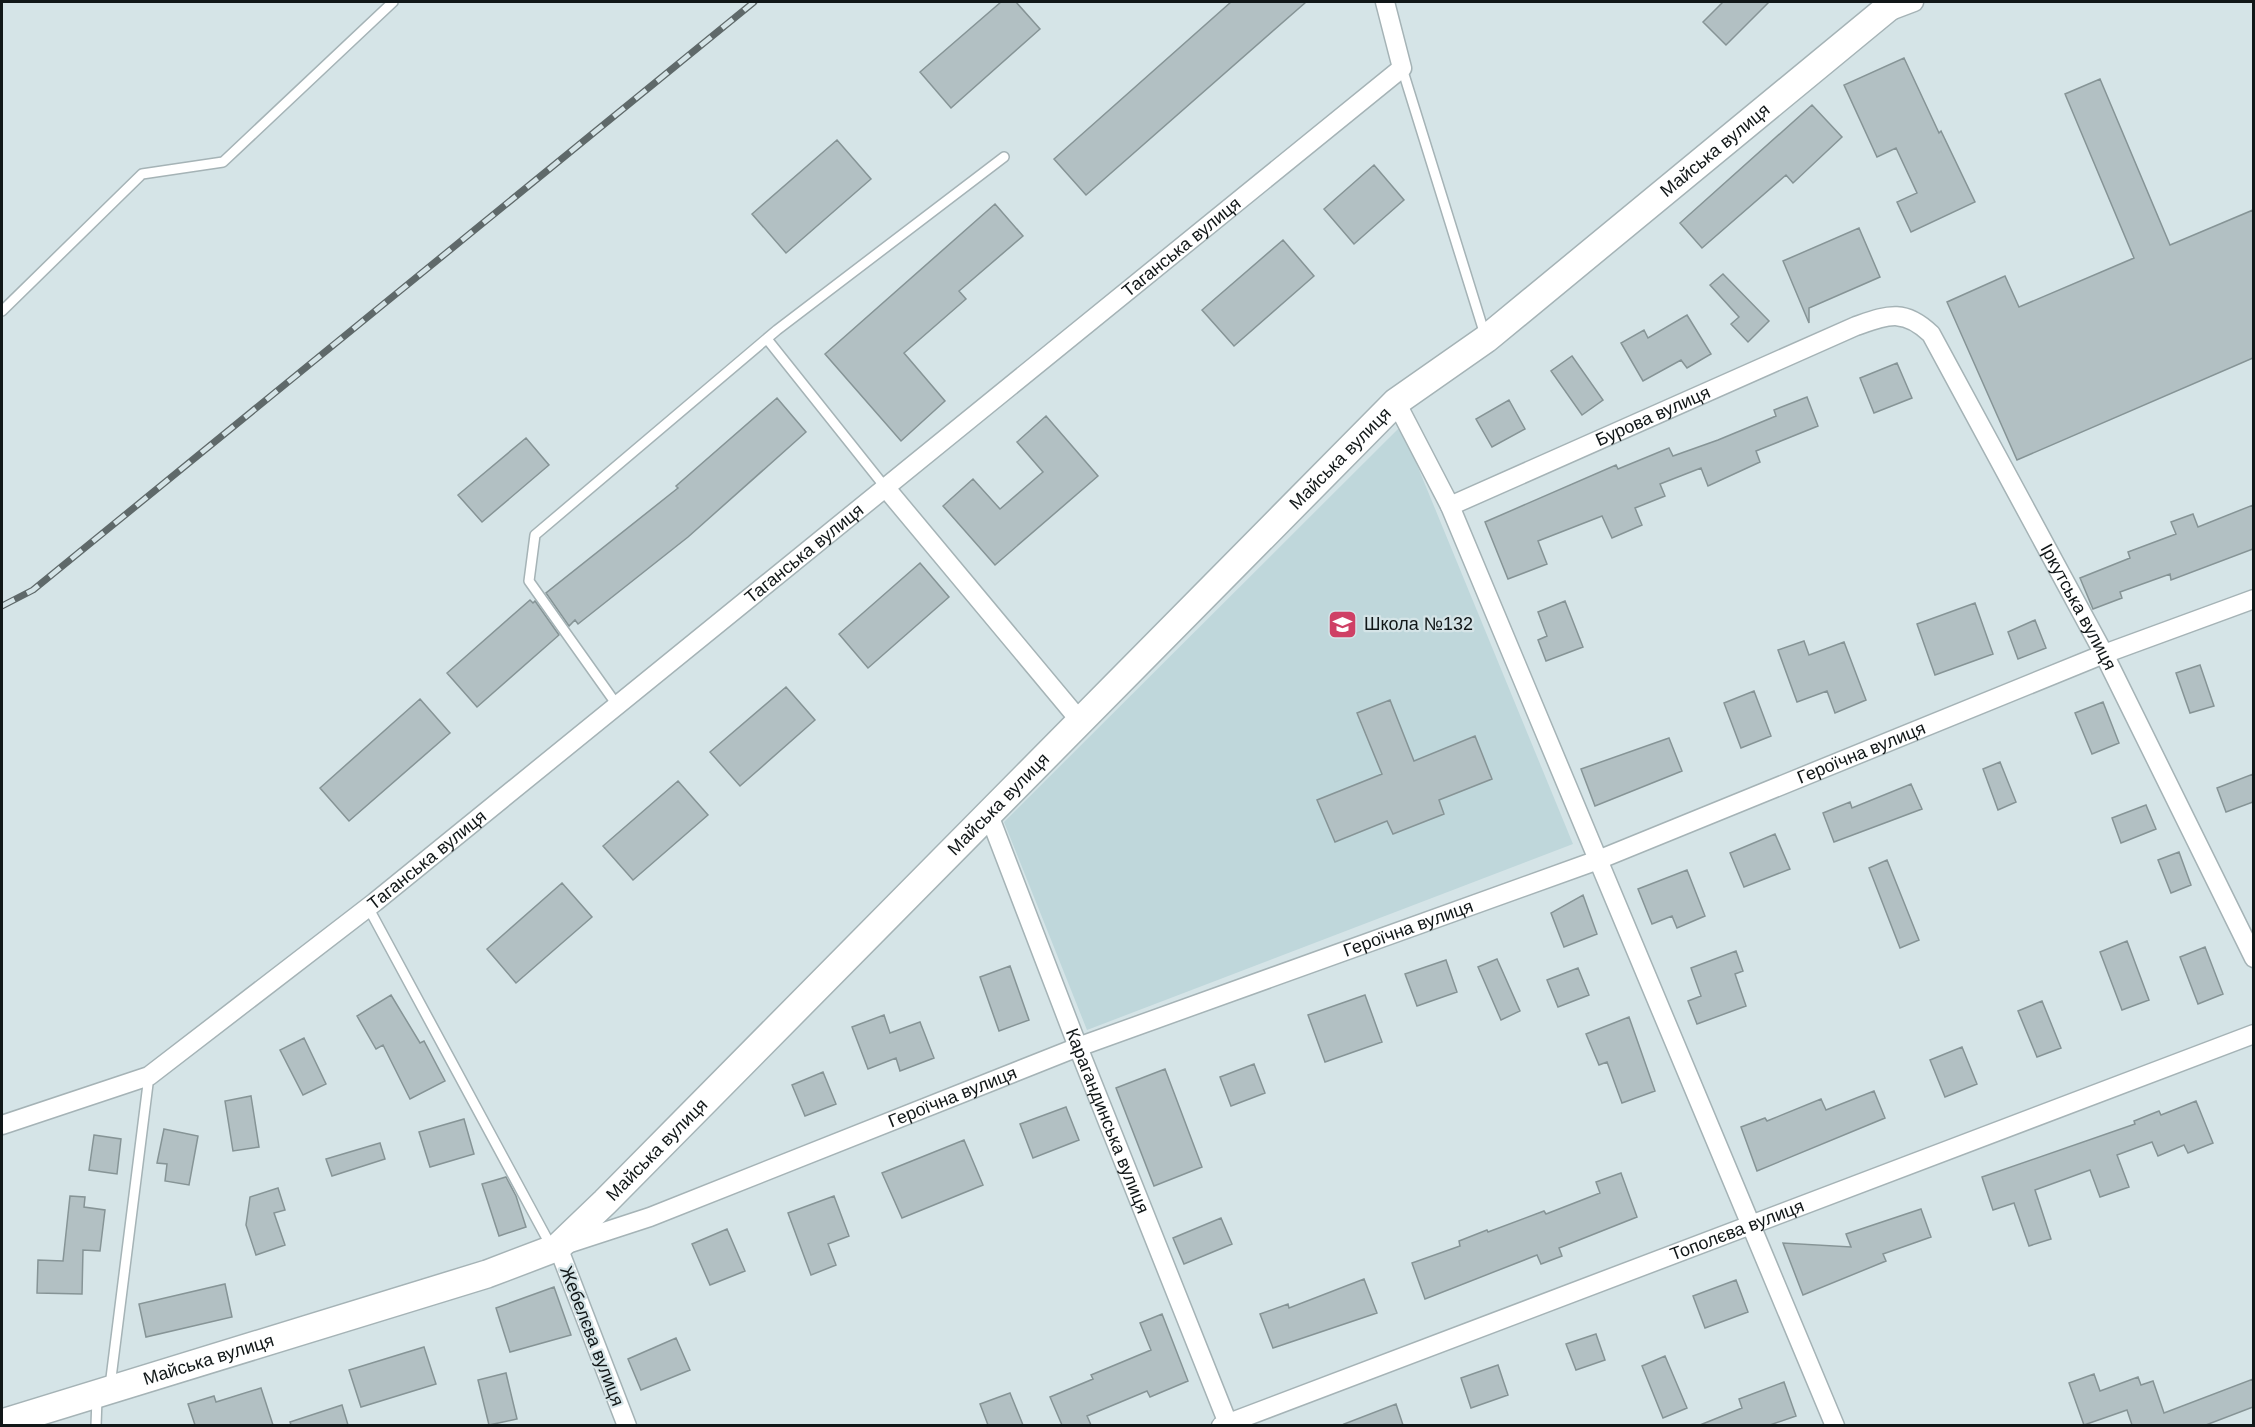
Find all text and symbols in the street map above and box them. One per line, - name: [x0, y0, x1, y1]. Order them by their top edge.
- street label: Майська вулиця: [1656, 100, 1774, 201]
- street label: Таганська вулиця: [1118, 193, 1245, 301]
- street label: Бурова вулиця: [1593, 382, 1713, 450]
- street label: Майська вулиця: [1285, 403, 1395, 514]
- street label: Таганська вулиця: [741, 500, 867, 607]
- street label: Іркутська вулиця: [2036, 540, 2120, 673]
- school or university icon: Школа №132: [1327, 608, 1359, 640]
- place label: Школа №132: [1364, 614, 1473, 634]
- street label: Героїчна вулиця: [1794, 718, 1928, 788]
- street label: Майська вулиця: [944, 749, 1053, 859]
- street label: Таганська вулиця: [364, 806, 490, 914]
- street label: Героїчна вулиця: [1341, 896, 1476, 961]
- street label: Карагандинська вулиця: [1062, 1026, 1153, 1216]
- street label: Героїчна вулиця: [885, 1062, 1019, 1131]
- street label: Майська вулиця: [602, 1094, 711, 1205]
- street label: Тополєва вулиця: [1667, 1196, 1807, 1265]
- street label: Жебелєва вулиця: [556, 1263, 628, 1409]
- street label: Майська вулиця: [141, 1330, 276, 1389]

